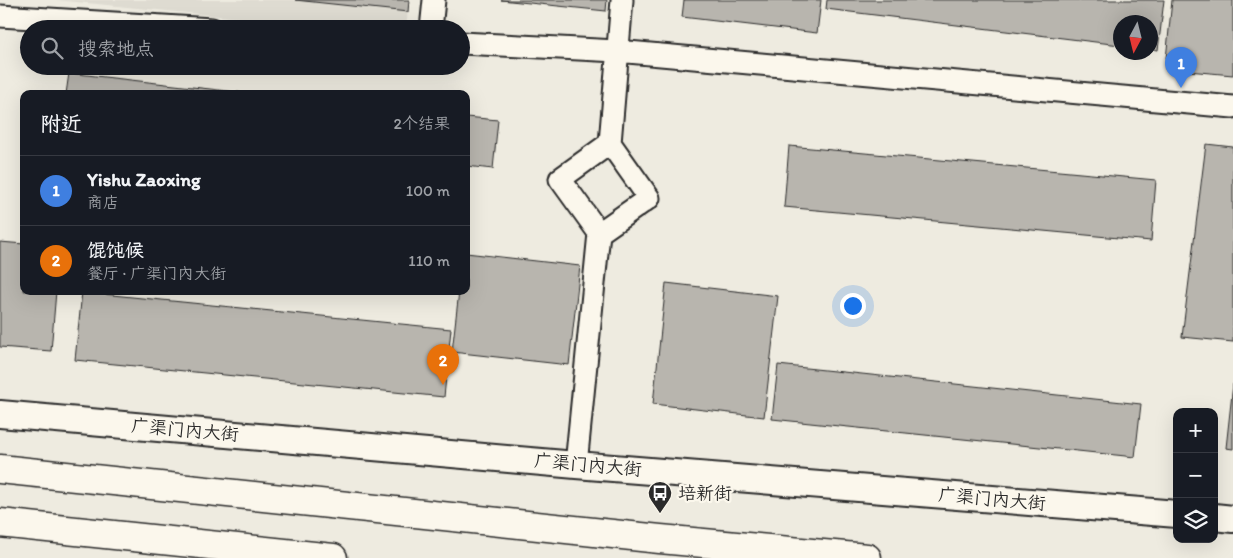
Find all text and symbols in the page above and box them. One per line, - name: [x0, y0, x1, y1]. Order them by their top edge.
- north arrow: [1113, 15, 1158, 60]
- search box: [20, 20, 470, 75]
- icon: search: [38, 34, 66, 62]
- text: 搜索地点: [78, 37, 154, 60]
- pin: 1: [1165, 47, 1197, 88]
- text: 附近: [40, 111, 82, 136]
- text: 2个结果: [394, 114, 450, 133]
- text: Yishu Zaoxing: [87, 168, 201, 191]
- text: 1: [52, 181, 60, 200]
- text: 100 m: [406, 181, 450, 200]
- text: 商店: [87, 193, 119, 212]
- text: 馄饨候: [87, 239, 144, 262]
- text: 2: [52, 251, 60, 270]
- text: 110 m: [408, 251, 450, 270]
- text: 餐厅 · 广渠门内大街: [87, 264, 226, 283]
- your location: [840, 293, 866, 319]
- pin: 2: [427, 344, 459, 385]
- map controls: [1173, 408, 1218, 543]
- button: +: [1173, 408, 1218, 453]
- street label: 广渠门内大街: [130, 414, 240, 446]
- street label: 广渠门内大街: [533, 449, 643, 481]
- button: −: [1173, 453, 1218, 498]
- bus stop icon: 培新街: [647, 480, 673, 514]
- place label: 培新街: [678, 482, 732, 504]
- street label: 广渠门内大街: [937, 483, 1047, 515]
- button: layers: [1173, 498, 1218, 543]

